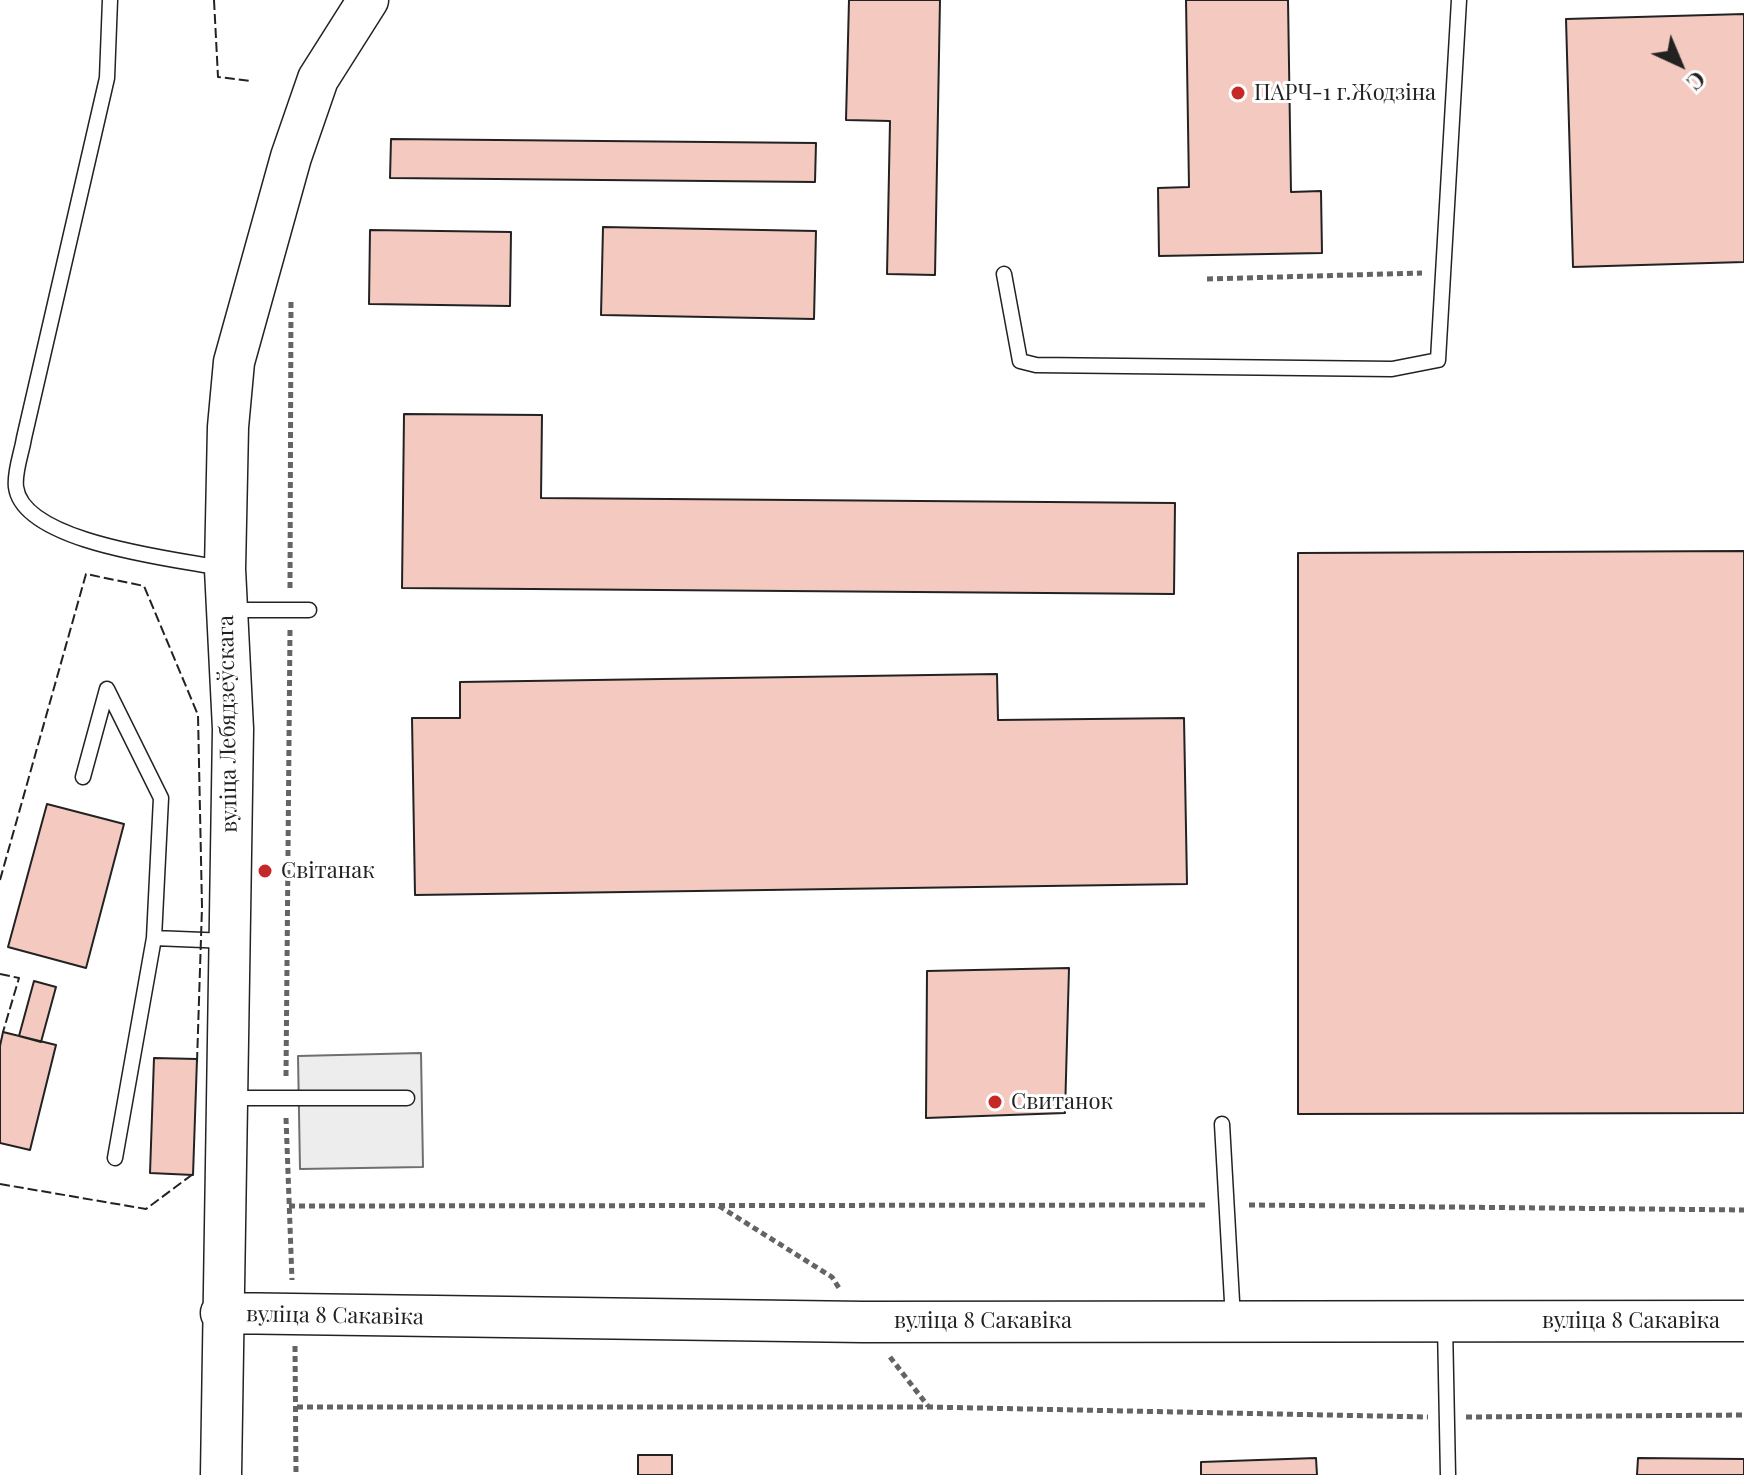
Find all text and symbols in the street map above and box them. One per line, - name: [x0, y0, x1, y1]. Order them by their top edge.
- north arrow: [1640, 24, 1720, 104]
- text: С: [1681, 65, 1713, 97]
- place label: ПАРЧ-1 г.Жодзіна: [1254, 80, 1436, 106]
- marker: ПАРЧ-1 г.Жодзіна: [1229, 84, 1247, 102]
- street label: вуліца Лебядзеўскага: [213, 615, 243, 833]
- place label: Світанак: [281, 858, 375, 884]
- marker: Світанак: [256, 862, 274, 880]
- place label: Свитанок: [1011, 1089, 1113, 1115]
- marker: Свитанок: [986, 1093, 1004, 1111]
- street label: вуліца 8 Сакавіка: [246, 1301, 424, 1331]
- street label: вуліца 8 Сакавіка: [894, 1308, 1072, 1334]
- street label: вуліца 8 Сакавіка: [1542, 1308, 1720, 1334]

